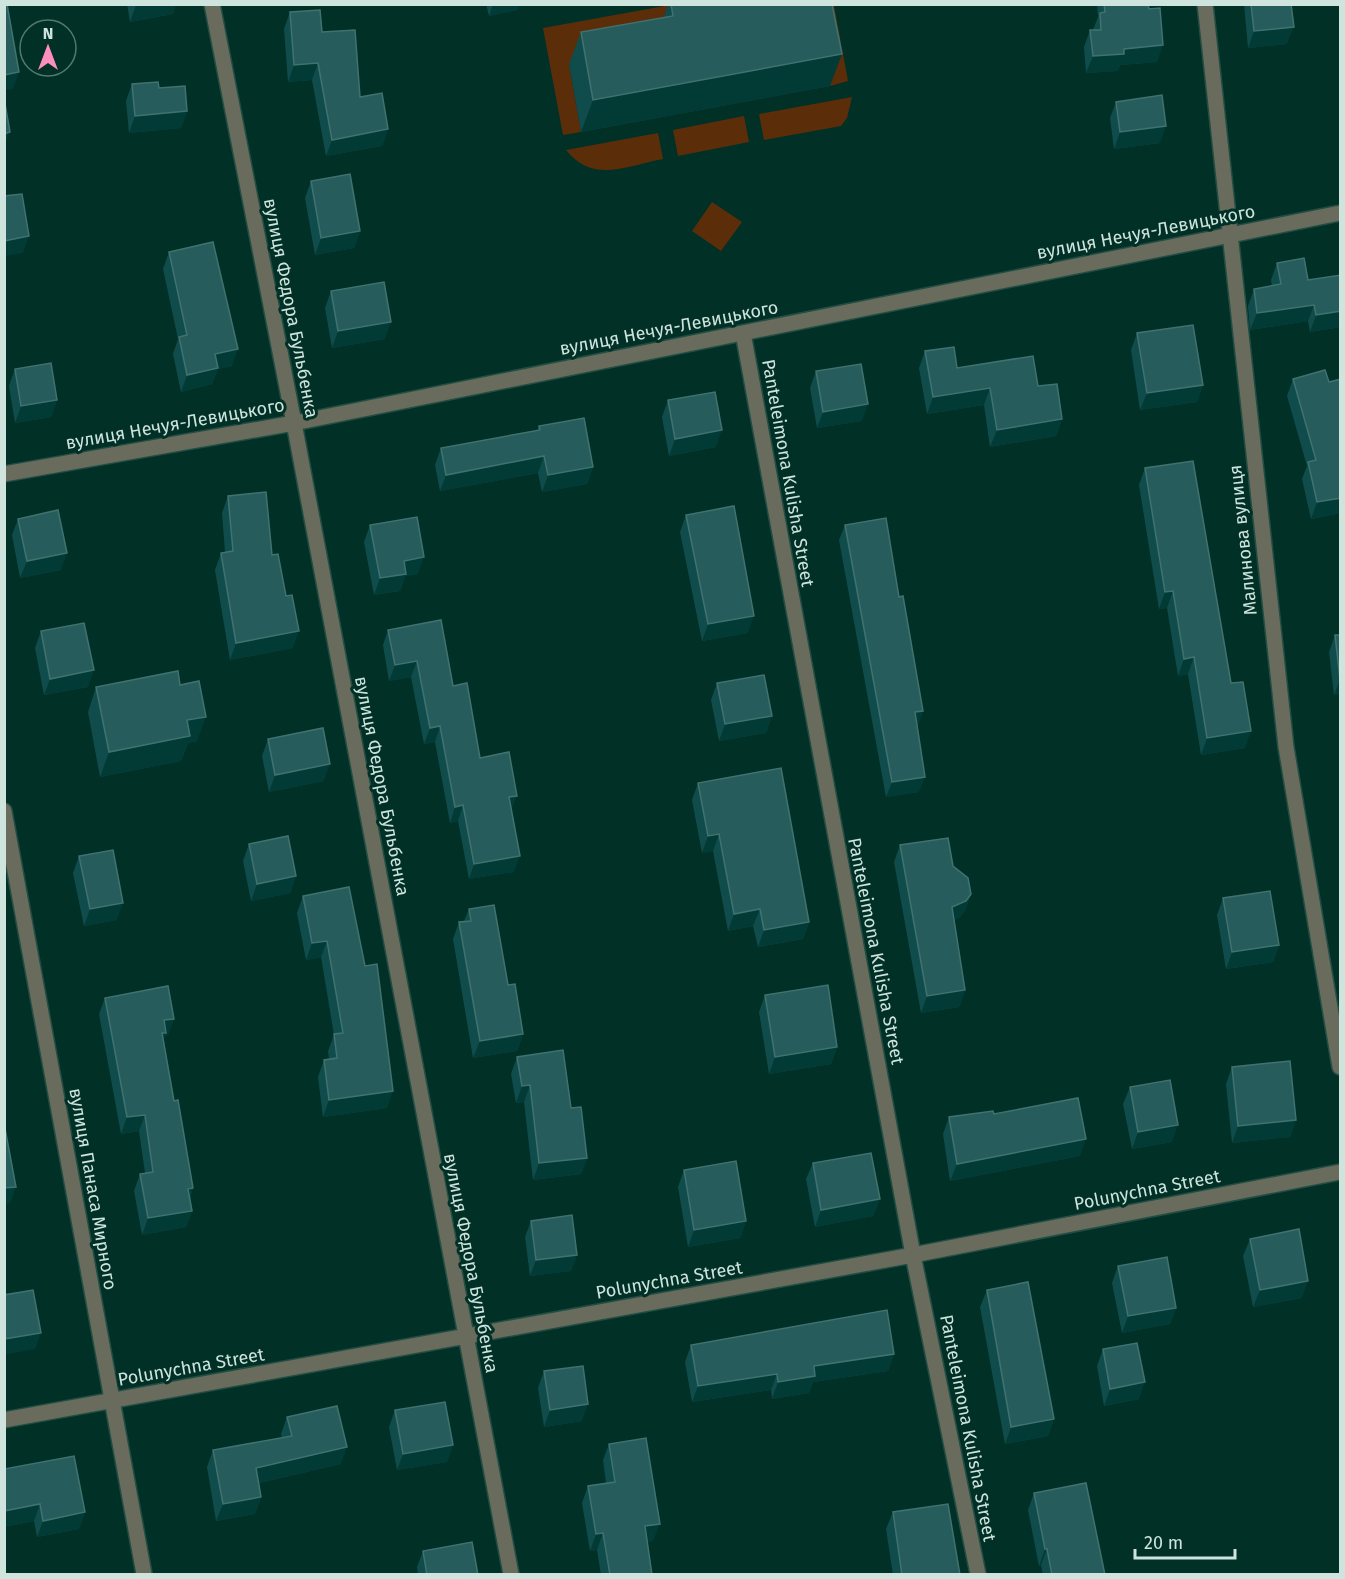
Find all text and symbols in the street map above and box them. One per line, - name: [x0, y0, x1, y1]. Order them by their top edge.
- north arrow: [18, 18, 78, 78]
- text: N: [43, 24, 53, 43]
- street label: вулиця Федора Бульбенка: [259, 196, 323, 420]
- street label: вулиця Нечуя-Левицького: [1035, 200, 1257, 264]
- street label: вулиця Нечуя-Левицького: [558, 296, 780, 360]
- street label: Panteleimona Kulisha Street: [757, 358, 819, 589]
- street label: вулиця Нечуя-Левицького: [64, 394, 286, 454]
- street label: Малинова вулиця: [1224, 464, 1262, 616]
- street label: вулиця Федора Бульбенка: [350, 674, 414, 898]
- street label: Panteleimona Kulisha Street: [843, 836, 909, 1067]
- street label: вулиця Панаса Мирного: [64, 1086, 122, 1292]
- street label: вулиця Федора Бульбенка: [439, 1151, 503, 1375]
- street label: Polunychna Street: [1072, 1165, 1222, 1215]
- street label: Polunychna Street: [594, 1256, 745, 1304]
- street label: Panteleimona Kulisha Street: [935, 1313, 1001, 1544]
- street label: Polunychna Street: [116, 1343, 267, 1391]
- scale bar: [1135, 1522, 1236, 1560]
- text: 20 m: [1144, 1532, 1183, 1554]

